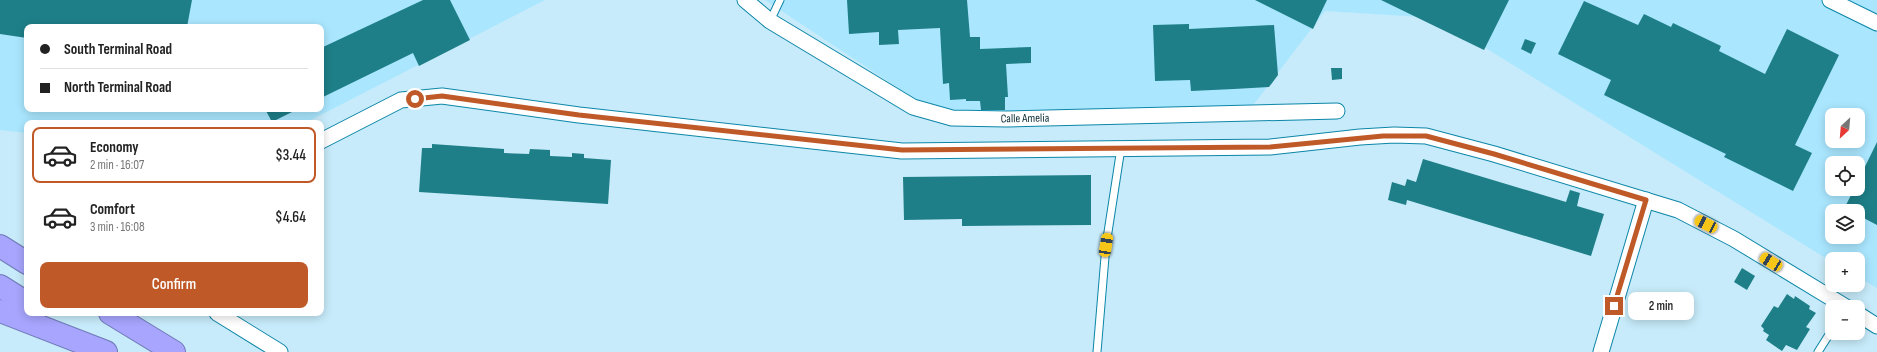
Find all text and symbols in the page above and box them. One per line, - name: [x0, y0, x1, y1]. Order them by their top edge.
- text: South Terminal Road: [64, 40, 172, 59]
- text: North Terminal Road: [64, 78, 172, 97]
- route start: [406, 90, 424, 108]
- north arrow: [1825, 108, 1865, 148]
- map controls: [1825, 108, 1865, 340]
- street label: Calle Amelia: [1001, 111, 1050, 126]
- icon: car: [42, 137, 78, 173]
- text: Economy: [90, 138, 139, 157]
- text: $3.44: [275, 146, 306, 165]
- button: locate: [1825, 156, 1865, 196]
- text: 2 min · 16:07: [90, 157, 144, 173]
- icon: car: [42, 199, 78, 235]
- text: Comfort: [90, 200, 135, 219]
- button: layers: [1825, 204, 1865, 244]
- text: $4.64: [275, 208, 306, 227]
- car: [1693, 213, 1719, 235]
- text: 3 min · 16:08: [90, 219, 145, 235]
- car: [1098, 232, 1114, 258]
- car: [1758, 251, 1784, 273]
- button: +: [1825, 252, 1865, 292]
- button: Confirm: [40, 262, 308, 308]
- callout: 2 min: [1628, 292, 1694, 320]
- route end: [1605, 297, 1623, 315]
- text: 2 min: [1649, 298, 1673, 314]
- button: −: [1825, 300, 1865, 340]

